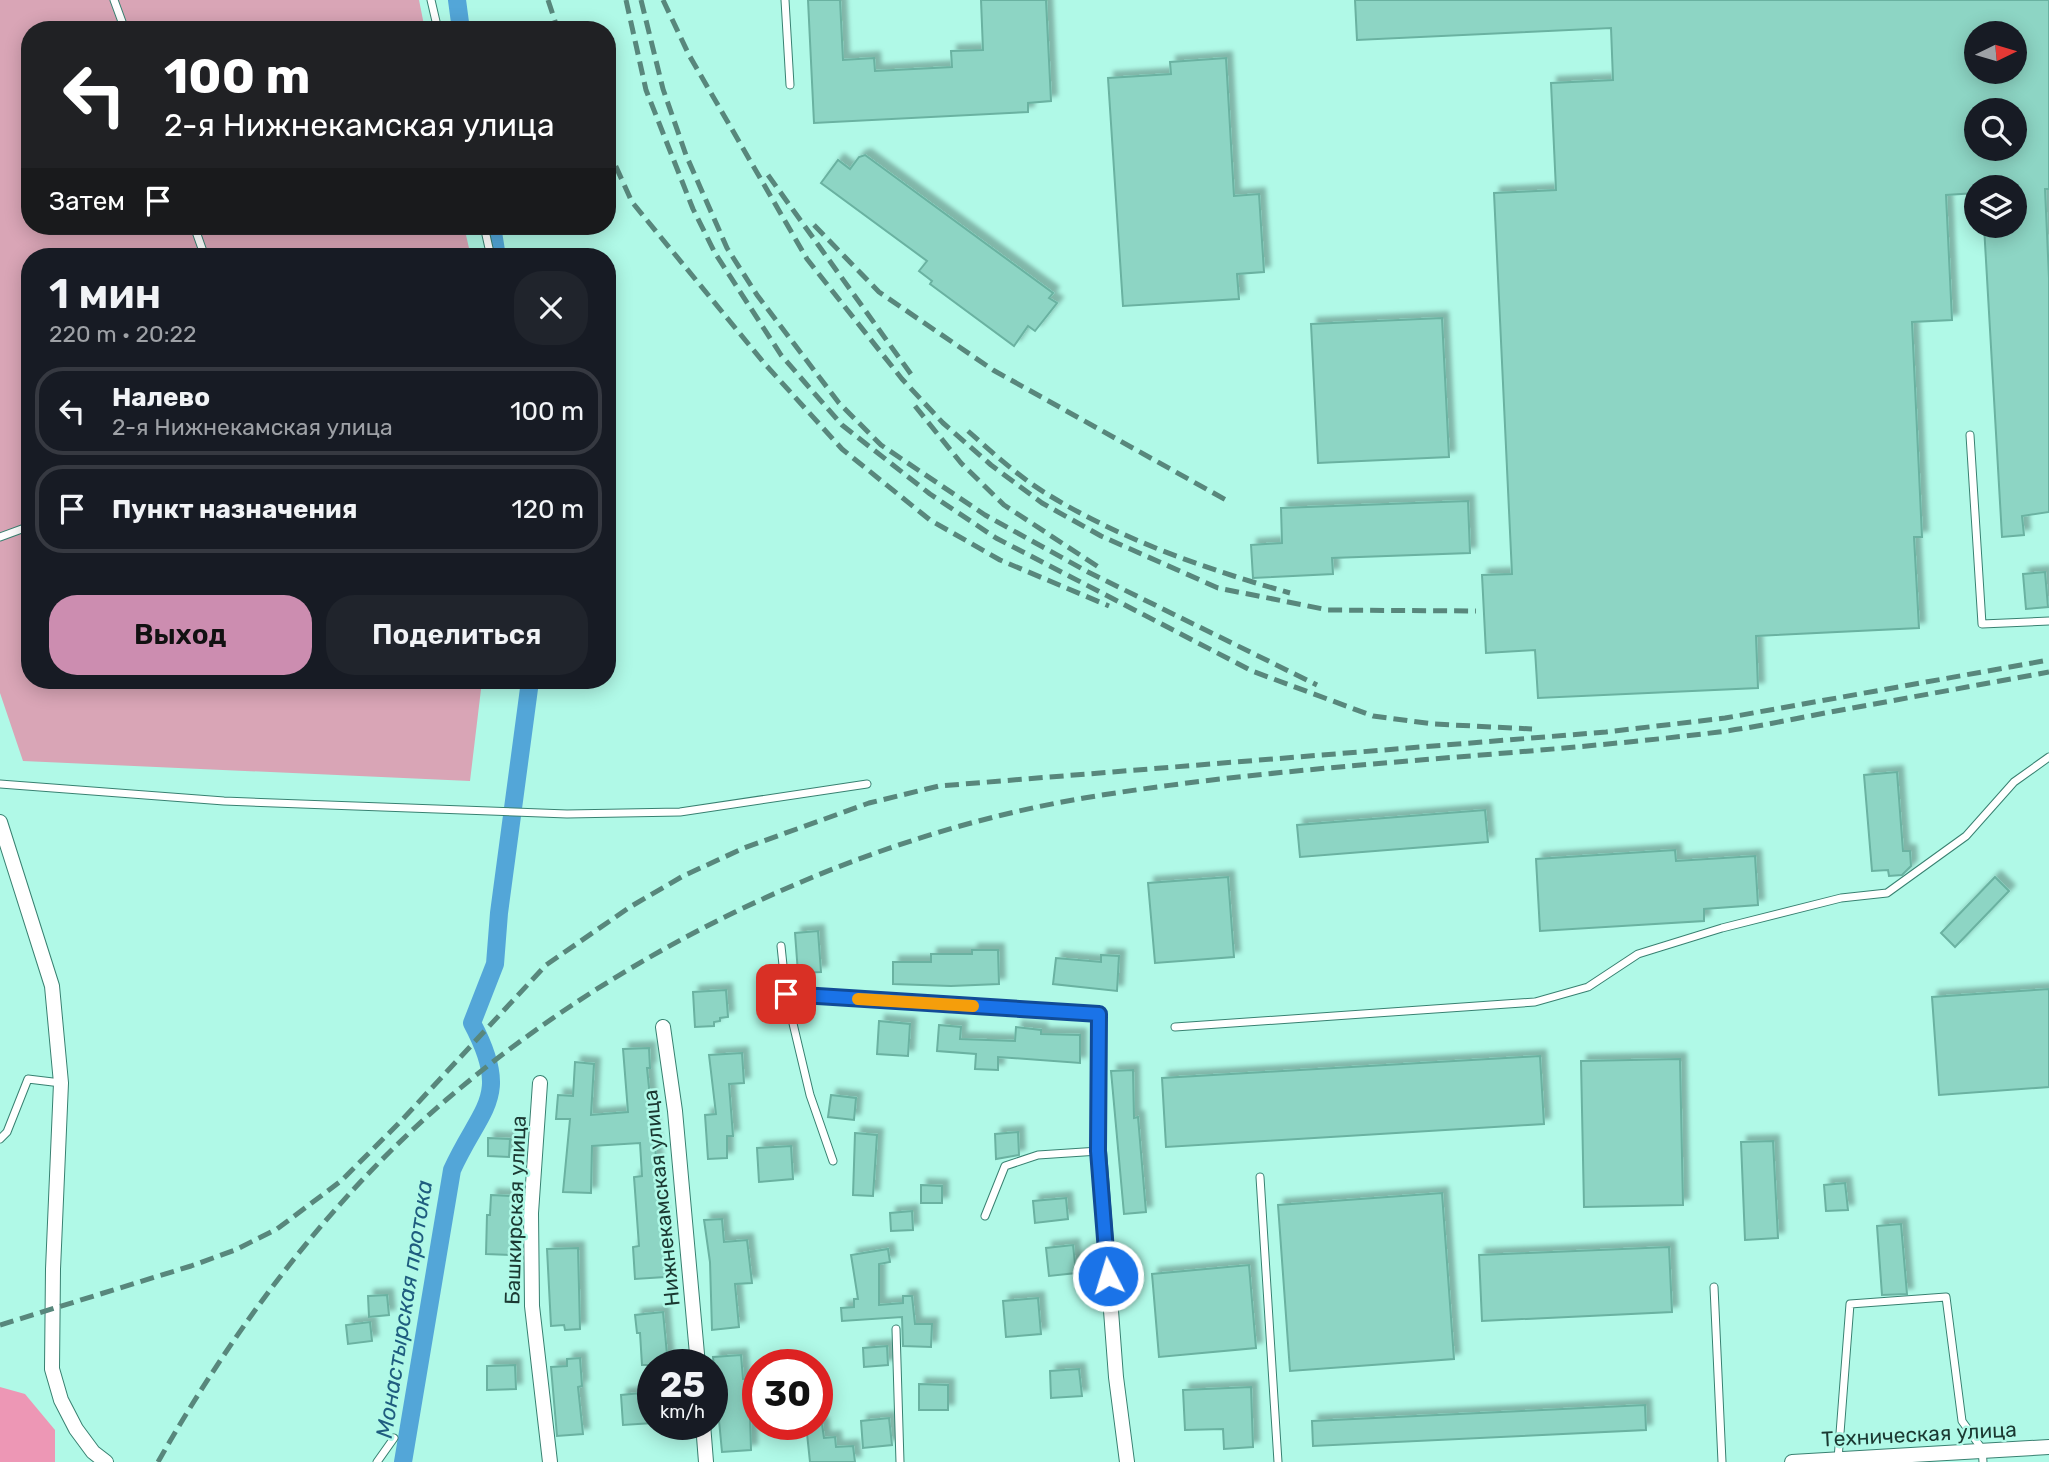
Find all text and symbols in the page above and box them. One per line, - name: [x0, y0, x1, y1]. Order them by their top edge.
- north arrow: [1964, 21, 2026, 84]
- map controls: [1964, 21, 2027, 238]
- text: 100 m: [164, 47, 310, 105]
- icon: left: [49, 49, 140, 140]
- button: search: [1964, 98, 2027, 161]
- text: 2-я Нижнекамская улица: [164, 106, 555, 144]
- button: layers: [1964, 175, 2027, 238]
- icon: arrive: [139, 182, 177, 220]
- text: Затем: [49, 186, 125, 217]
- text: 1 мин: [49, 269, 161, 319]
- button: close: [514, 271, 588, 345]
- text: 220 m · 20:22: [49, 320, 197, 348]
- text: Налево: [112, 382, 210, 413]
- icon: left: [53, 392, 91, 430]
- text: 100 m: [510, 396, 584, 427]
- text: 2-я Нижнекамская улица: [112, 413, 393, 441]
- icon: arrive: [53, 490, 91, 528]
- text: Пункт назначения: [112, 494, 357, 525]
- text: 120 m: [512, 494, 584, 525]
- button: Выход: [49, 595, 312, 675]
- button: Поделиться: [326, 595, 588, 675]
- pin: [756, 964, 816, 1024]
- icon: arrive: [767, 975, 805, 1013]
- street label: Нижнекамская улица: [637, 1088, 685, 1308]
- street label: Башкирская улица: [499, 1115, 531, 1305]
- water label: Монастырская протока: [370, 1178, 438, 1440]
- position arrow: [1071, 1239, 1145, 1313]
- speed limit sign: 30: [742, 1349, 833, 1440]
- text: 25: [660, 1364, 705, 1406]
- text: km/h: [660, 1401, 705, 1423]
- street label: Техническая улица: [1821, 1416, 2017, 1452]

